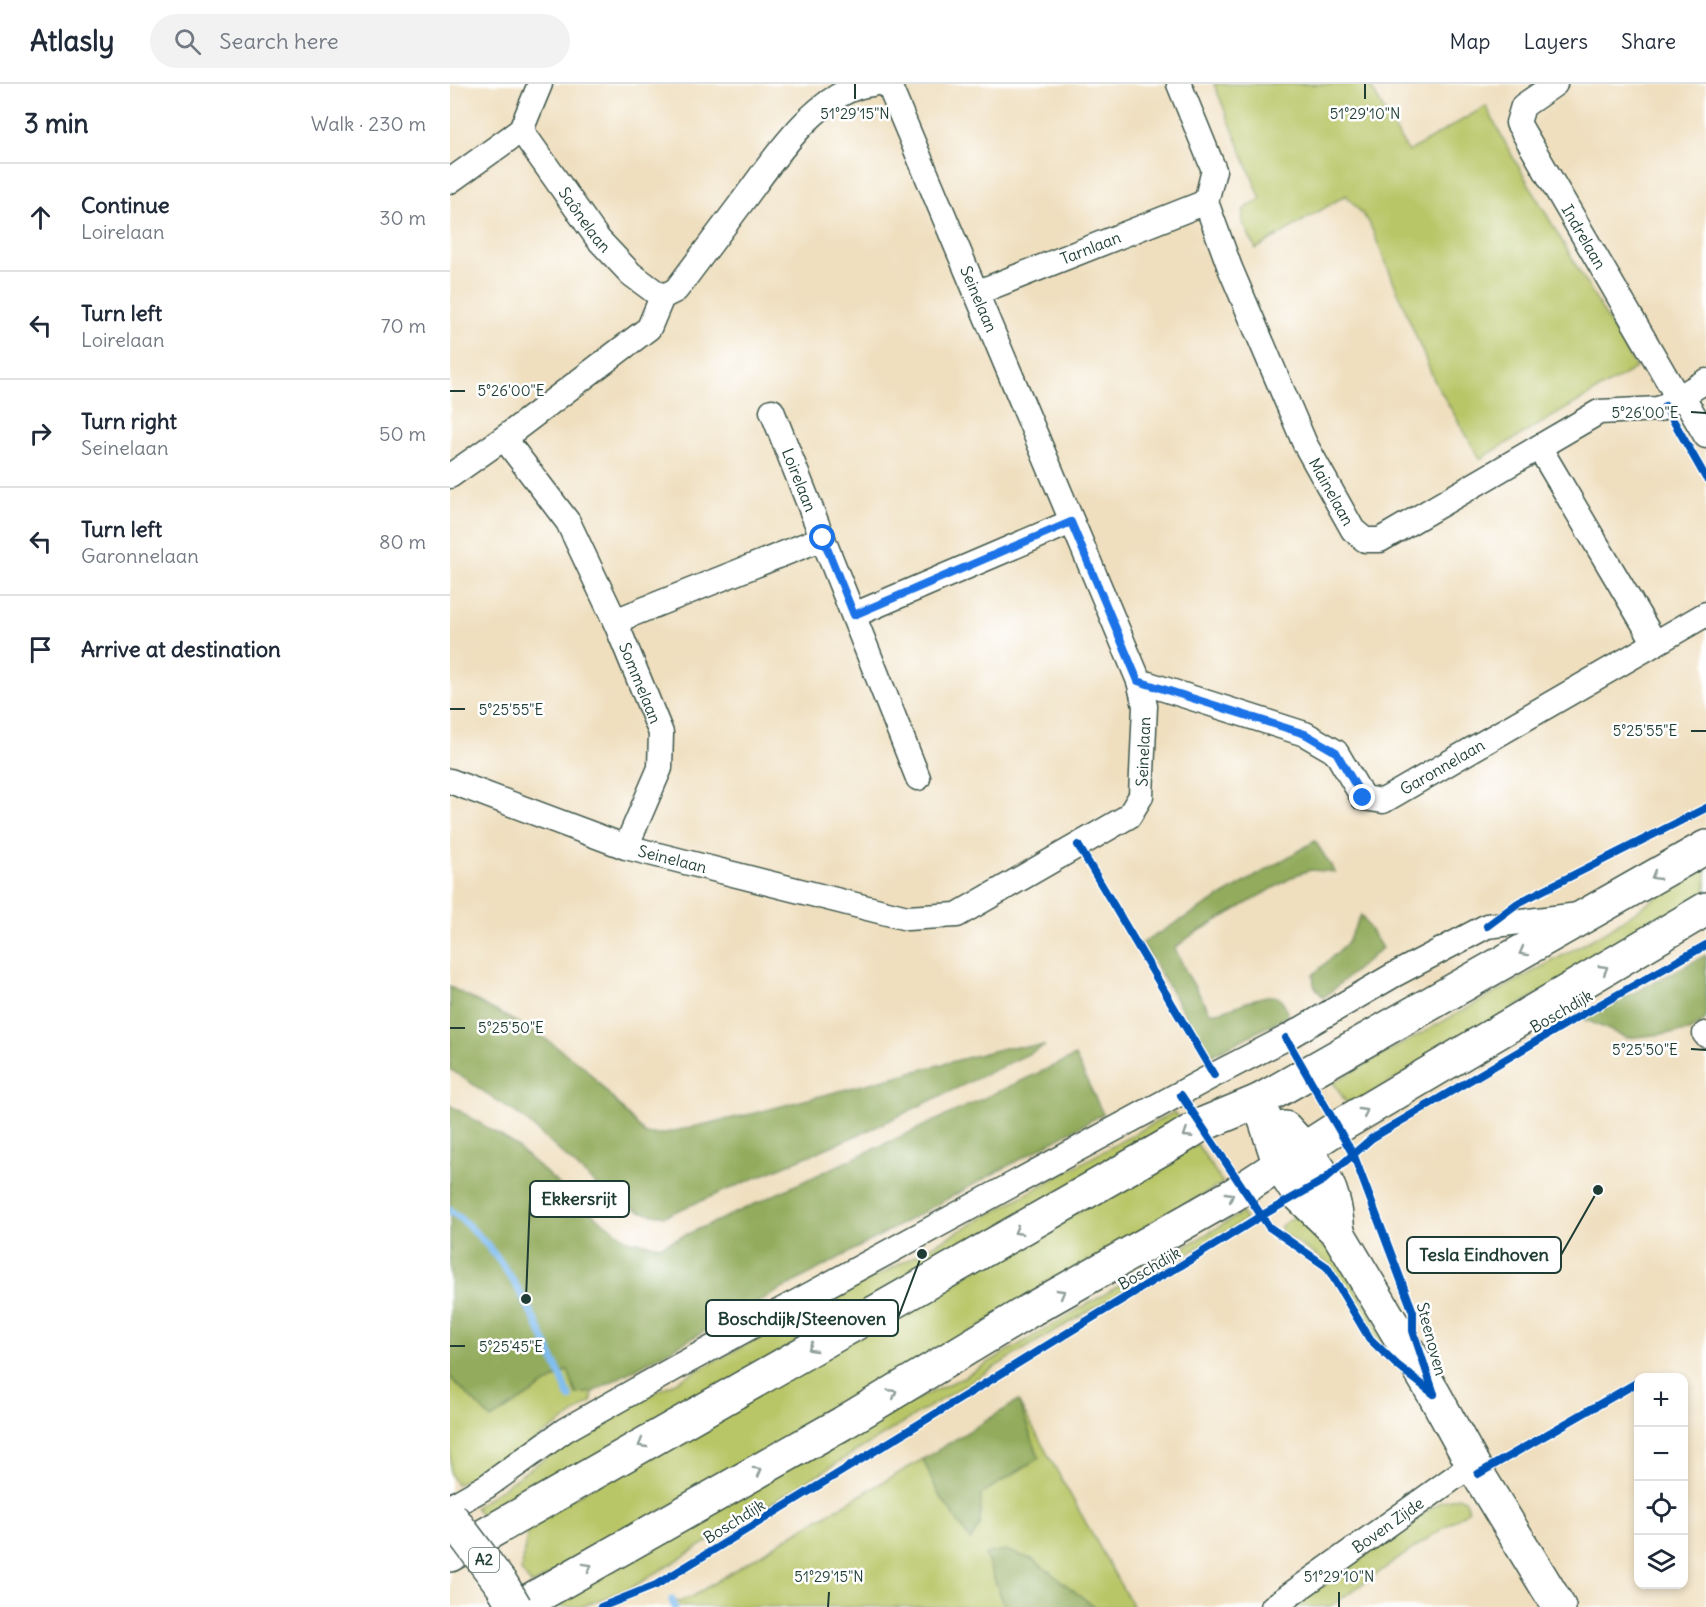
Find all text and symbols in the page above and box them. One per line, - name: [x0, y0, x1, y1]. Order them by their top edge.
- search box: [150, 14, 570, 68]
- text: Atlasly: [30, 23, 114, 59]
- icon: search: [171, 25, 204, 58]
- text: Search here: [219, 27, 339, 55]
- text: Map: [1450, 28, 1490, 55]
- text: Layers: [1523, 28, 1588, 55]
- text: Share: [1621, 28, 1676, 55]
- text: 51°29'15"N: [820, 104, 890, 123]
- text: 51°29'10"N: [1330, 104, 1400, 123]
- text: 3 min: [24, 107, 89, 140]
- text: Walk · 230 m: [311, 111, 426, 136]
- street label: Saônelaan: [554, 183, 615, 256]
- text: Continue: [81, 191, 170, 219]
- icon: ahead: [24, 201, 57, 234]
- street label: Indrelaan: [1558, 201, 1611, 272]
- text: 30 m: [379, 205, 426, 230]
- text: Loirelaan: [81, 219, 165, 244]
- street label: Tarnlaan: [1057, 227, 1124, 269]
- street label: Seinelaan: [956, 263, 1002, 335]
- text: Turn left: [81, 299, 162, 327]
- icon: left: [24, 309, 57, 342]
- text: 70 m: [381, 313, 426, 338]
- text: Loirelaan: [81, 327, 165, 352]
- text: 5°26'00"E: [477, 381, 545, 400]
- text: 5°26'00"E: [1611, 403, 1679, 422]
- text: Turn right: [81, 407, 177, 435]
- icon: right: [24, 417, 57, 450]
- text: 50 m: [379, 421, 426, 446]
- text: Seinelaan: [81, 435, 169, 460]
- street label: Loirelaan: [778, 445, 821, 515]
- street label: Mainelaan: [1305, 454, 1359, 529]
- text: Turn left: [81, 515, 162, 543]
- route start: [809, 524, 835, 550]
- icon: left: [24, 525, 57, 558]
- text: 80 m: [379, 529, 426, 554]
- text: Garonnelaan: [81, 543, 199, 568]
- icon: arrive: [24, 633, 57, 666]
- text: Arrive at destination: [81, 635, 281, 663]
- street label: Sommelaan: [615, 639, 666, 726]
- text: 5°25'55"E: [479, 700, 543, 719]
- street label: Seinelaan: [1131, 716, 1155, 787]
- text: 5°25'55"E: [1613, 721, 1677, 740]
- street label: Garonnelaan: [1396, 734, 1488, 799]
- route end: [1349, 784, 1375, 810]
- street label: Seinelaan: [636, 840, 709, 877]
- one-way arrow: [1651, 869, 1662, 880]
- one-way arrow: [1519, 945, 1529, 956]
- one-way arrow: [1598, 965, 1608, 977]
- street label: Boschdijk: [1526, 985, 1596, 1037]
- text: 5°25'50"E: [478, 1018, 544, 1037]
- text: 5°25'50"E: [1612, 1040, 1678, 1059]
- one-way arrow: [1358, 1107, 1368, 1119]
- one-way arrow: [1183, 1127, 1194, 1138]
- callout: Ekkersrijt: [530, 1181, 629, 1217]
- text: Ekkersrijt: [541, 1187, 618, 1210]
- one-way arrow: [1224, 1192, 1234, 1204]
- one-way arrow: [1014, 1224, 1024, 1235]
- callout: Tesla Eindhoven: [1407, 1237, 1561, 1273]
- street label: Boschdijk: [1114, 1242, 1184, 1294]
- text: Tesla Eindhoven: [1419, 1243, 1549, 1266]
- one-way arrow: [1055, 1289, 1065, 1300]
- callout: Boschdijk/Steenoven: [706, 1300, 898, 1336]
- street label: Steenoven: [1413, 1300, 1451, 1378]
- text: Boschdijk/Steenoven: [718, 1307, 887, 1330]
- text: 5°25'45"E: [479, 1337, 543, 1356]
- one-way arrow: [808, 1341, 818, 1352]
- map controls: [1634, 1373, 1688, 1589]
- button: +: [1634, 1373, 1688, 1427]
- one-way arrow: [887, 1388, 897, 1400]
- button: −: [1634, 1427, 1688, 1481]
- one-way arrow: [638, 1437, 648, 1449]
- one-way arrow: [752, 1467, 762, 1478]
- button: locate: [1634, 1481, 1688, 1535]
- street label: Boven Zijde: [1348, 1493, 1427, 1557]
- street label: Boschdijk: [700, 1494, 768, 1548]
- button: layers: [1634, 1535, 1688, 1589]
- road number: A2: [469, 1548, 499, 1572]
- one-way arrow: [582, 1562, 592, 1574]
- text: 51°29'15"N: [794, 1567, 864, 1586]
- text: 51°29'10"N: [1304, 1567, 1374, 1586]

